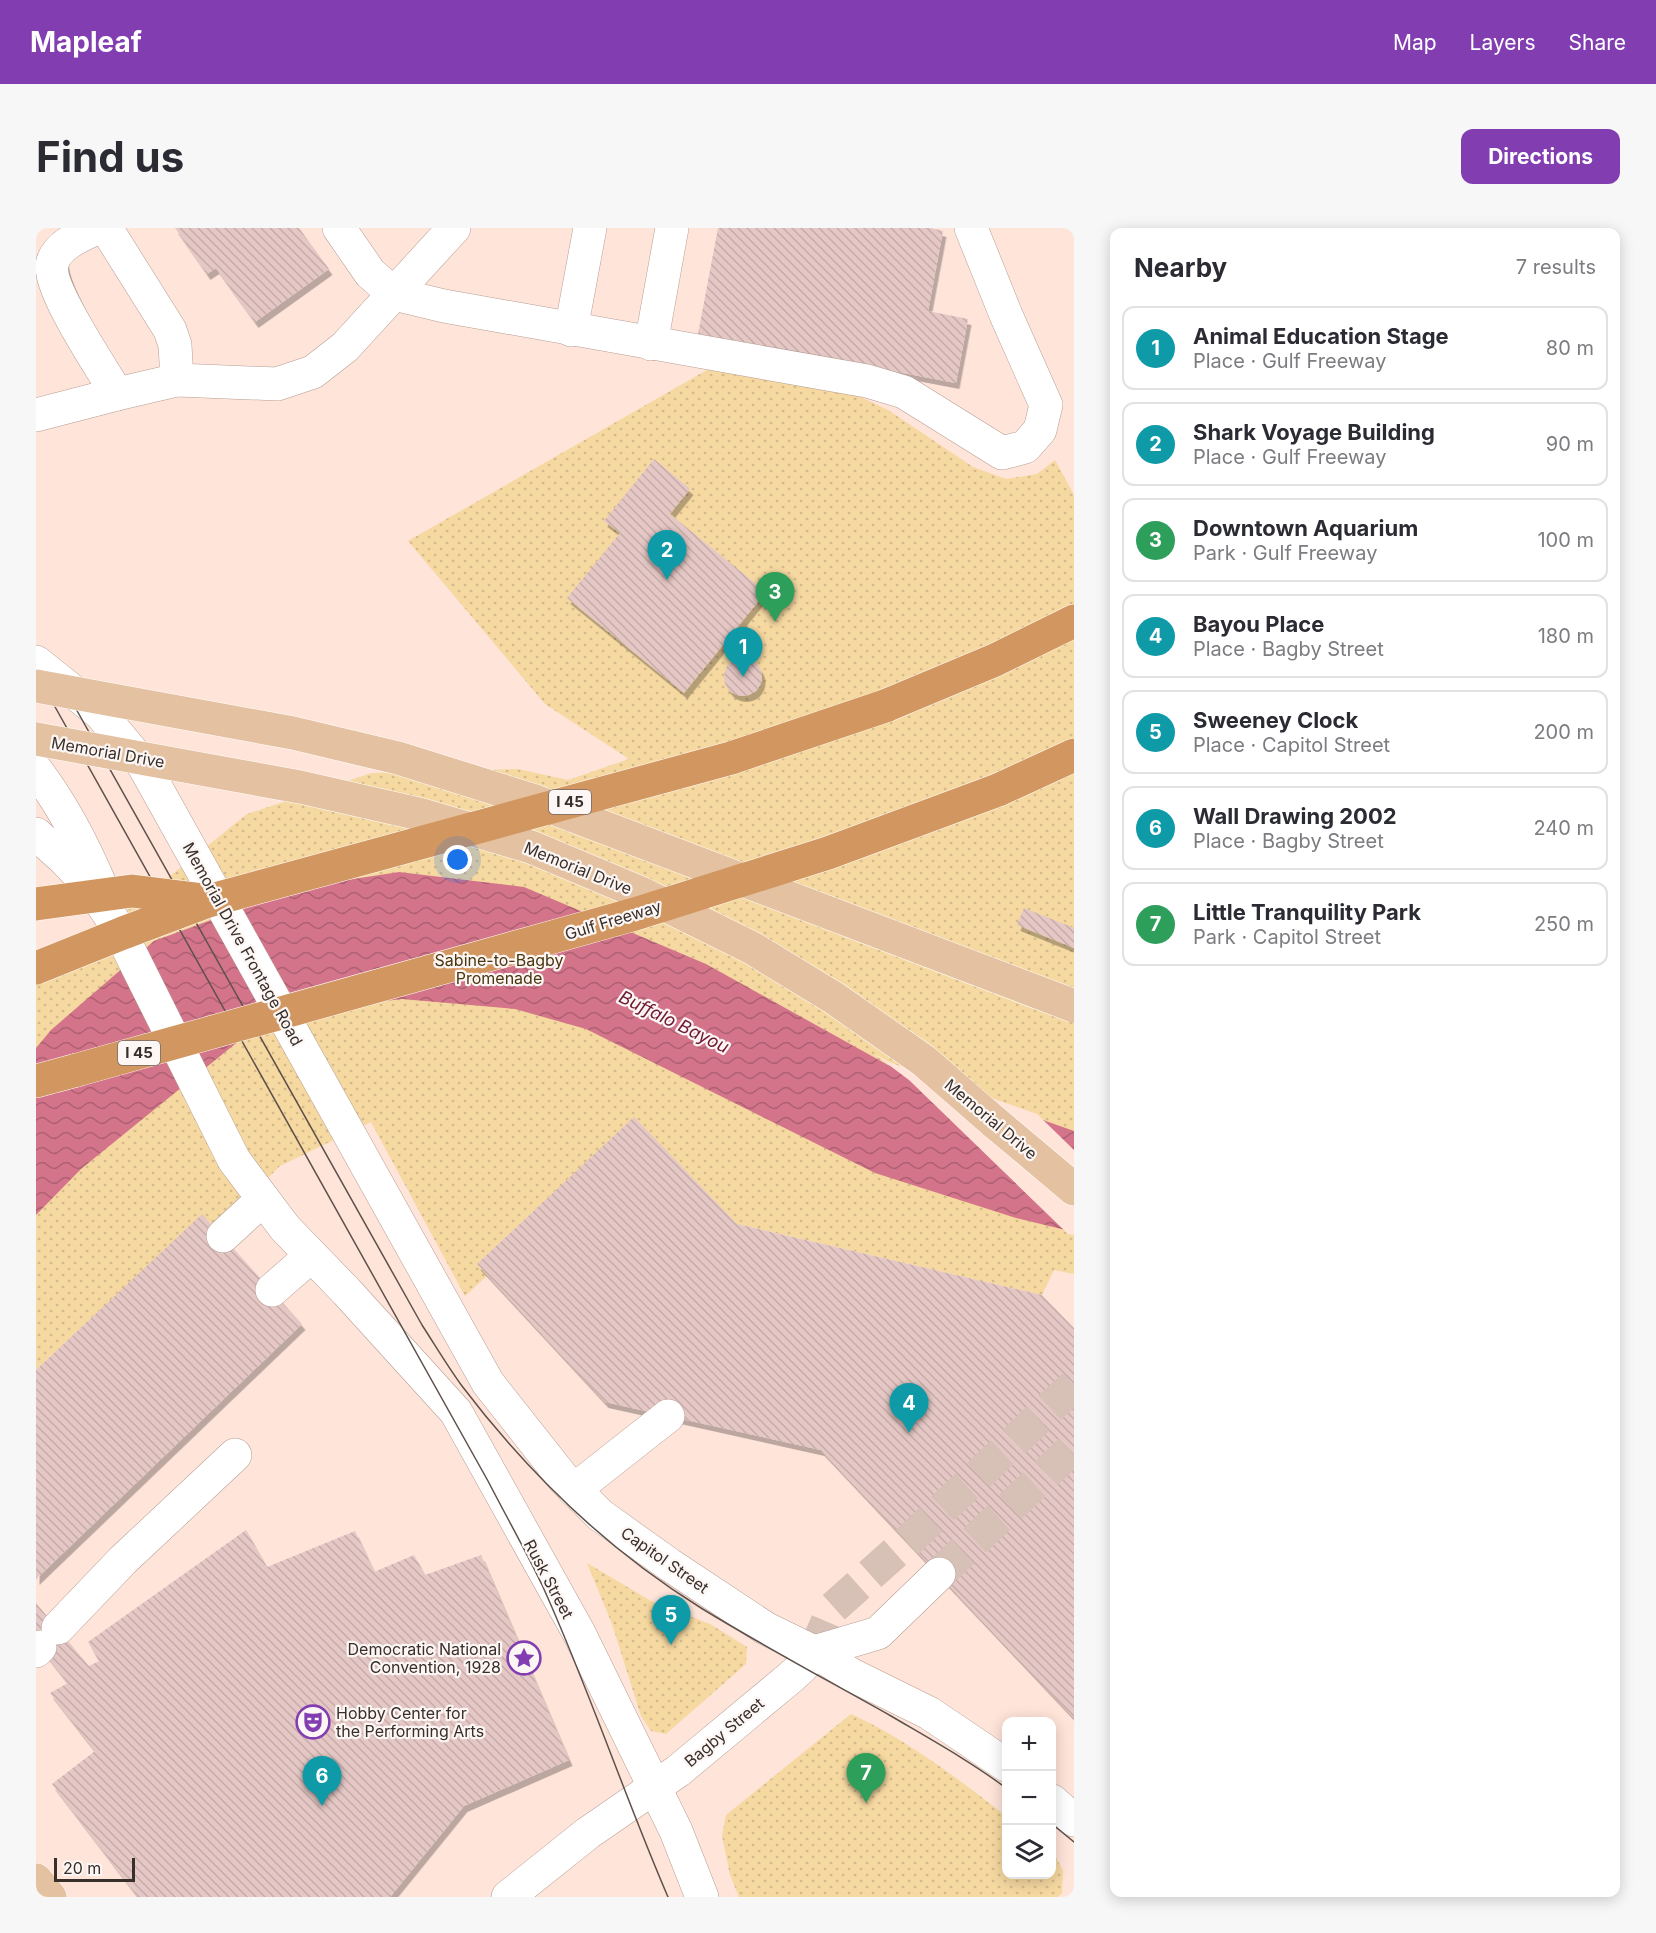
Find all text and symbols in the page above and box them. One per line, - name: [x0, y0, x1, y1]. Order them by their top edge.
- text: Mapleaf: [30, 25, 142, 59]
- text: Map: [1393, 30, 1437, 55]
- text: Layers: [1470, 30, 1536, 55]
- text: Share: [1569, 30, 1626, 55]
- button: Directions: [1461, 129, 1620, 184]
- text: Find us: [36, 131, 184, 182]
- text: Nearby: [1134, 252, 1227, 283]
- text: 7 results: [1516, 255, 1596, 279]
- text: Animal Education Stage: [1193, 323, 1449, 349]
- text: 1: [1151, 336, 1160, 360]
- text: 80 m: [1546, 336, 1594, 360]
- text: Place · Gulf Freeway: [1193, 349, 1387, 373]
- text: Shark Voyage Building: [1193, 419, 1435, 445]
- text: 2: [1149, 432, 1162, 456]
- text: 90 m: [1546, 432, 1594, 456]
- text: Place · Gulf Freeway: [1193, 445, 1387, 469]
- text: Downtown Aquarium: [1193, 515, 1418, 541]
- text: 3: [1149, 528, 1162, 552]
- text: 100 m: [1537, 528, 1594, 552]
- pin: 2: [648, 530, 686, 580]
- text: Park · Gulf Freeway: [1193, 541, 1377, 565]
- pin: 3: [756, 572, 794, 622]
- text: Bayou Place: [1193, 611, 1324, 637]
- text: 4: [1149, 624, 1162, 648]
- text: 180 m: [1538, 624, 1594, 648]
- pin: 1: [724, 628, 762, 677]
- text: Place · Bagby Street: [1193, 637, 1384, 661]
- text: Sweeney Clock: [1193, 707, 1358, 733]
- text: 5: [1149, 720, 1162, 744]
- text: 200 m: [1533, 720, 1594, 744]
- street label: Memorial Drive: [50, 732, 166, 772]
- text: Place · Capitol Street: [1193, 733, 1390, 757]
- road number: I 45: [549, 790, 591, 814]
- text: Wall Drawing 2002: [1193, 803, 1397, 829]
- text: 6: [1149, 816, 1162, 840]
- text: 240 m: [1533, 816, 1594, 840]
- text: Place · Bagby Street: [1193, 829, 1384, 853]
- street label: Memorial Drive: [521, 837, 635, 899]
- street label: Memorial Drive Frontage Road: [179, 839, 307, 1049]
- your location: [443, 845, 472, 874]
- street label: Gulf Freeway: [562, 896, 664, 944]
- text: Little Tranquility Park: [1193, 899, 1421, 925]
- text: 7: [1150, 912, 1161, 936]
- text: 250 m: [1534, 912, 1594, 936]
- text: Park · Capitol Street: [1193, 925, 1381, 949]
- park label: Sabine-to-Bagby Promenade: [435, 950, 563, 988]
- water label: Buffalo Bayou: [616, 986, 733, 1057]
- road number: I 45: [118, 1041, 160, 1065]
- street label: Memorial Drive: [941, 1075, 1041, 1163]
- pin: 4: [890, 1384, 928, 1433]
- street label: Capitol Street: [617, 1522, 713, 1598]
- street label: Rusk Street: [520, 1536, 578, 1622]
- pin: 5: [652, 1596, 690, 1645]
- place label: Democratic National Convention, 1928: [348, 1639, 501, 1677]
- place icon: Democratic National Convention, 1928: [506, 1640, 542, 1676]
- street label: Bagby Street: [680, 1693, 768, 1771]
- place label: Hobby Center for the Performing Arts: [336, 1703, 484, 1741]
- theatre icon: Hobby Center for the Performing Arts: [295, 1704, 331, 1740]
- map controls: [1002, 1717, 1056, 1879]
- button: +: [1002, 1717, 1056, 1771]
- pin: 7: [846, 1754, 886, 1803]
- pin: 6: [302, 1756, 342, 1806]
- button: −: [1002, 1771, 1056, 1825]
- button: layers: [1002, 1825, 1056, 1879]
- scale bar: [54, 1855, 135, 1882]
- text: 20 m: [63, 1858, 101, 1878]

